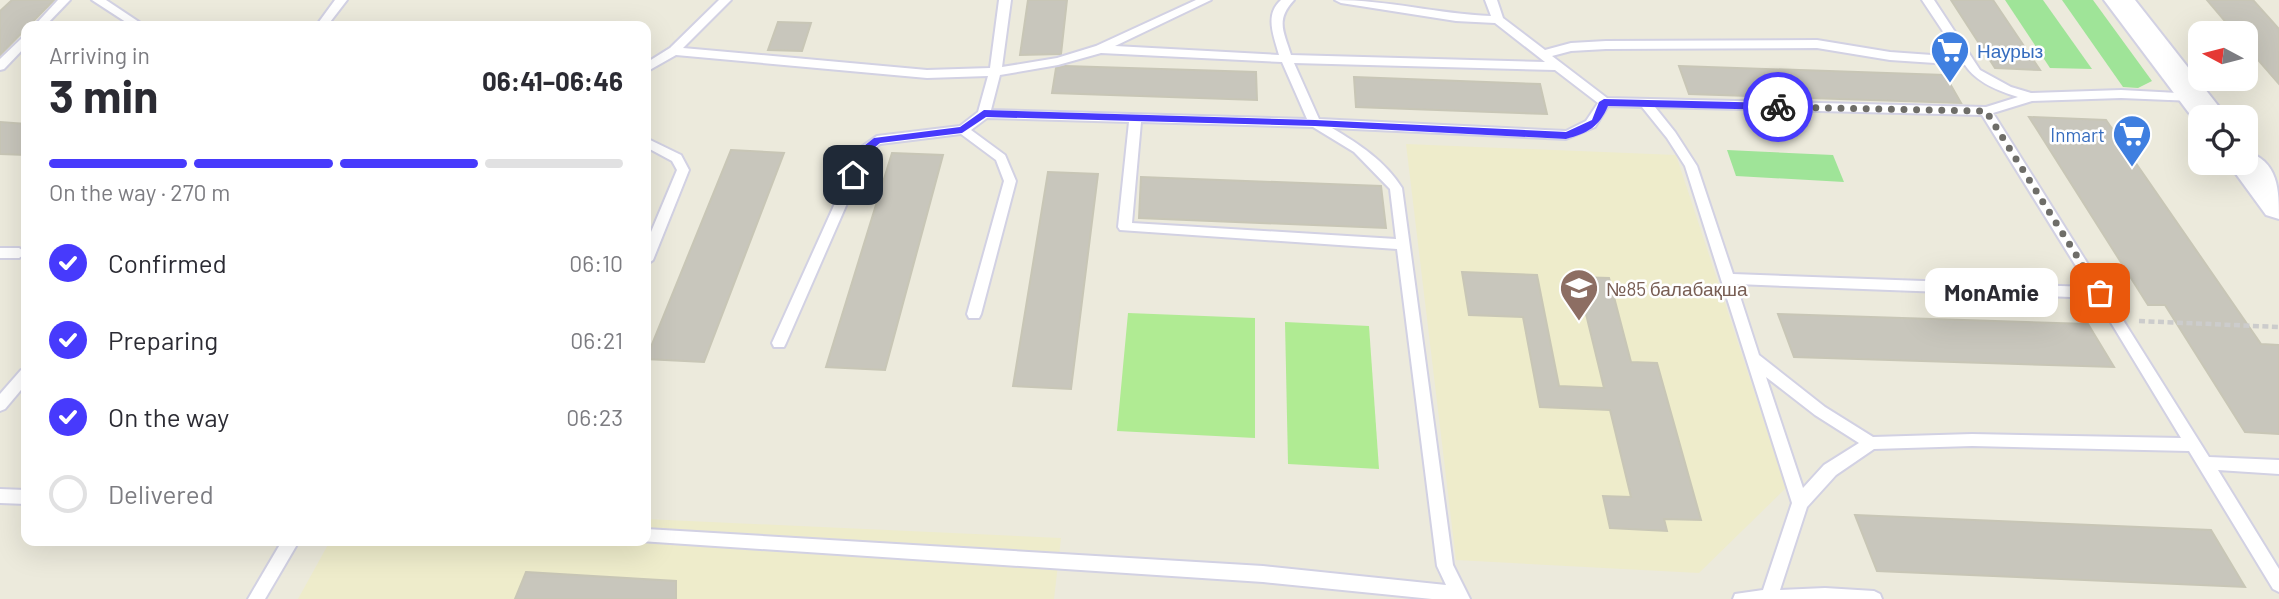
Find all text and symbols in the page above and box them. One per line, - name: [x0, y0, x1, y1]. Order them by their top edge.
- north arrow: [2188, 21, 2258, 91]
- map controls: [2188, 21, 2258, 175]
- supermarket icon: Наурыз: [1929, 29, 1971, 84]
- place label: Наурыз: [1977, 39, 2043, 62]
- text: Arriving in: [49, 41, 150, 69]
- text: 06:41–06:46: [482, 65, 623, 96]
- text: 3 min: [49, 67, 158, 122]
- courier: [1743, 72, 1813, 142]
- icon: bike: [1759, 88, 1797, 126]
- button: locate: [2188, 105, 2258, 175]
- supermarket icon: Inmart: [2111, 113, 2153, 168]
- place label: Inmart: [2050, 123, 2105, 146]
- pin: [823, 145, 883, 205]
- icon: home: [834, 156, 872, 194]
- text: On the way · 270 m: [49, 178, 230, 206]
- icon: check: [49, 244, 87, 282]
- text: Confirmed: [108, 247, 227, 278]
- text: 06:10: [569, 249, 623, 277]
- pin: [2070, 263, 2130, 323]
- school or university icon: №85 балабақша: [1558, 267, 1600, 322]
- callout: MonAmie: [1925, 268, 2058, 318]
- icon: bag: [2081, 274, 2119, 312]
- place label: №85 балабақша: [1606, 277, 1748, 300]
- text: MonAmie: [1944, 278, 2039, 306]
- icon: check: [49, 321, 87, 359]
- text: Preparing: [108, 324, 218, 355]
- text: 06:21: [570, 326, 623, 354]
- icon: check: [49, 398, 87, 436]
- text: On the way: [108, 401, 229, 432]
- text: 06:23: [566, 403, 623, 431]
- text: Delivered: [108, 478, 214, 509]

